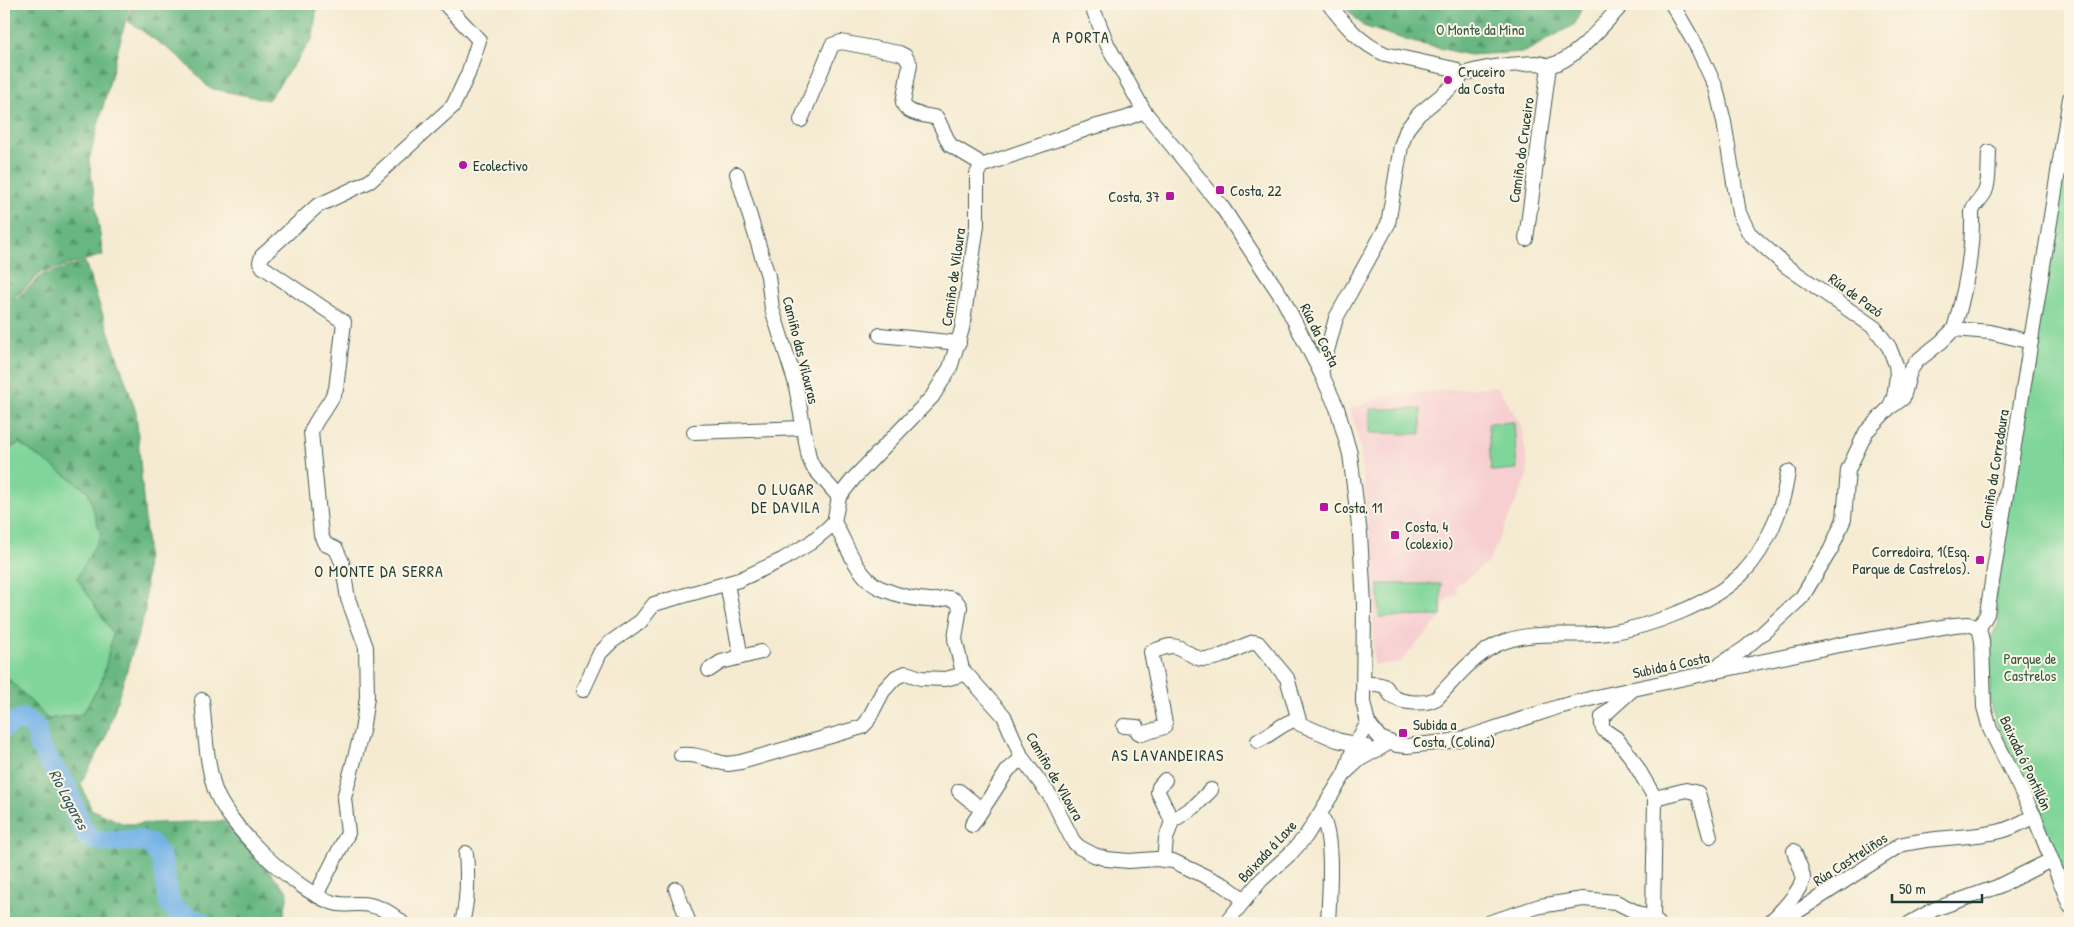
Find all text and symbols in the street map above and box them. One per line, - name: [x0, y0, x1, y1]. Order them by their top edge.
- park label: O Monte da Mina: [1436, 19, 1524, 40]
- district label: A PORTA: [1052, 26, 1110, 48]
- place label: Cruceiro da Costa: [1458, 61, 1505, 99]
- marker: Cruceiro da Costa: [1442, 74, 1454, 86]
- street label: Camiño do Cruceiro: [1503, 96, 1539, 204]
- place label: Ecolectivo: [473, 155, 528, 176]
- marker: Ecolectivo: [457, 159, 469, 171]
- place label: Costa, 22: [1230, 180, 1282, 201]
- marker: Costa, 22: [1214, 184, 1226, 196]
- place label: Costa, 37: [1108, 186, 1160, 207]
- marker: Costa, 37: [1164, 190, 1176, 202]
- street label: Camiño de Viloura: [936, 227, 970, 327]
- street label: Rúa de Pazó: [1824, 268, 1888, 322]
- street label: Camiño das Vilouras: [777, 294, 825, 406]
- street label: Rúa da Costa: [1295, 300, 1345, 370]
- street label: Camiño da Corredoura: [1974, 408, 2014, 530]
- district label: O LUGAR DE DAVILA: [751, 478, 821, 518]
- place label: Costa, 11: [1334, 497, 1382, 518]
- marker: Costa, 11: [1318, 501, 1330, 513]
- place label: Costa, 4 (colexio): [1405, 516, 1453, 554]
- marker: Costa, 4 (colexio): [1389, 529, 1401, 541]
- place label: Corredoira, 1(Esq. Parque de Castrelos).: [1852, 541, 1970, 579]
- marker: Corredoira, 1(Esq. Parque de Castrelos).: [1974, 554, 1986, 566]
- district label: O MONTE DA SERRA: [314, 560, 444, 582]
- street label: Subida á Costa: [1631, 647, 1711, 683]
- park label: Parque de Castrelos: [2003, 648, 2057, 686]
- street label: Baixada ó Pontillón: [1995, 712, 2057, 814]
- place label: Subida a Costa, (Colina): [1413, 714, 1495, 752]
- marker: Subida a Costa, (Colina): [1397, 727, 1409, 739]
- street label: Camiño de Viloura: [1021, 728, 1089, 824]
- district label: AS LAVANDEIRAS: [1112, 744, 1224, 766]
- water label: Río Lagares: [44, 765, 95, 835]
- street label: Baixada á Laxe: [1233, 815, 1301, 887]
- street label: Rúa Castreliños: [1809, 827, 1891, 891]
- scale bar: [1892, 872, 1982, 904]
- text: 50 m: [1899, 878, 1926, 899]

